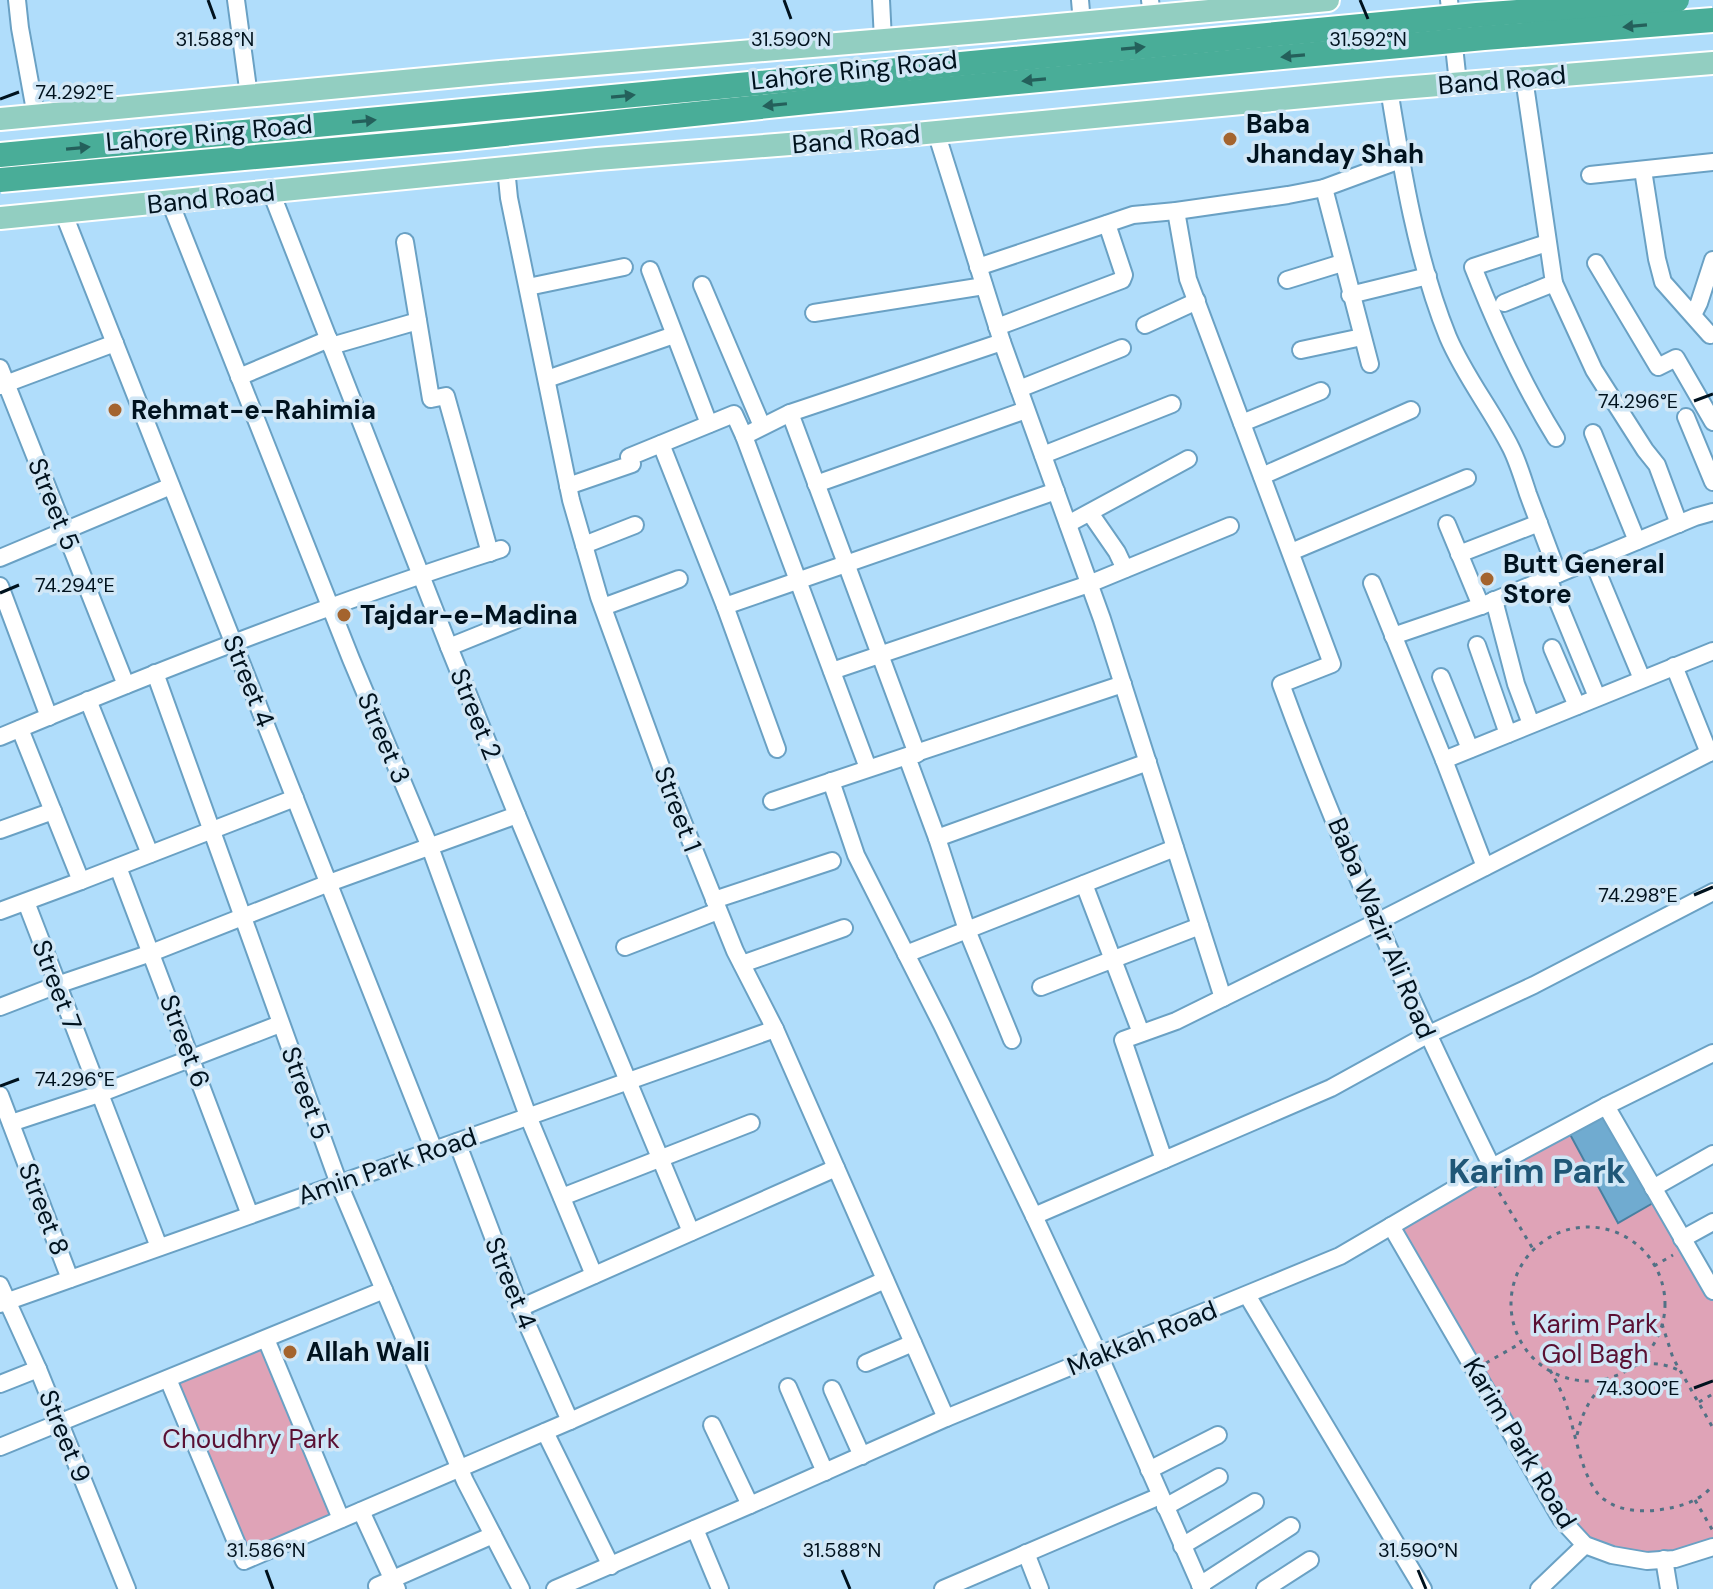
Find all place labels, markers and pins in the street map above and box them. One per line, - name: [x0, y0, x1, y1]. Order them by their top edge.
- place label: Baba Jhanday Shah: [1246, 107, 1424, 171]
- marker: Baba Jhanday Shah: [1221, 130, 1239, 148]
- place label: Rehmat-e-Rahimia: [131, 393, 376, 427]
- marker: Rehmat-e-Rahimia: [106, 401, 124, 419]
- place label: Butt General Store: [1503, 547, 1665, 611]
- marker: Butt General Store: [1478, 570, 1496, 588]
- place label: Tajdar-e-Madina: [360, 598, 578, 632]
- marker: Tajdar-e-Madina: [335, 606, 353, 624]
- place label: Allah Wali: [306, 1335, 430, 1369]
- marker: Allah Wali: [281, 1343, 299, 1361]

